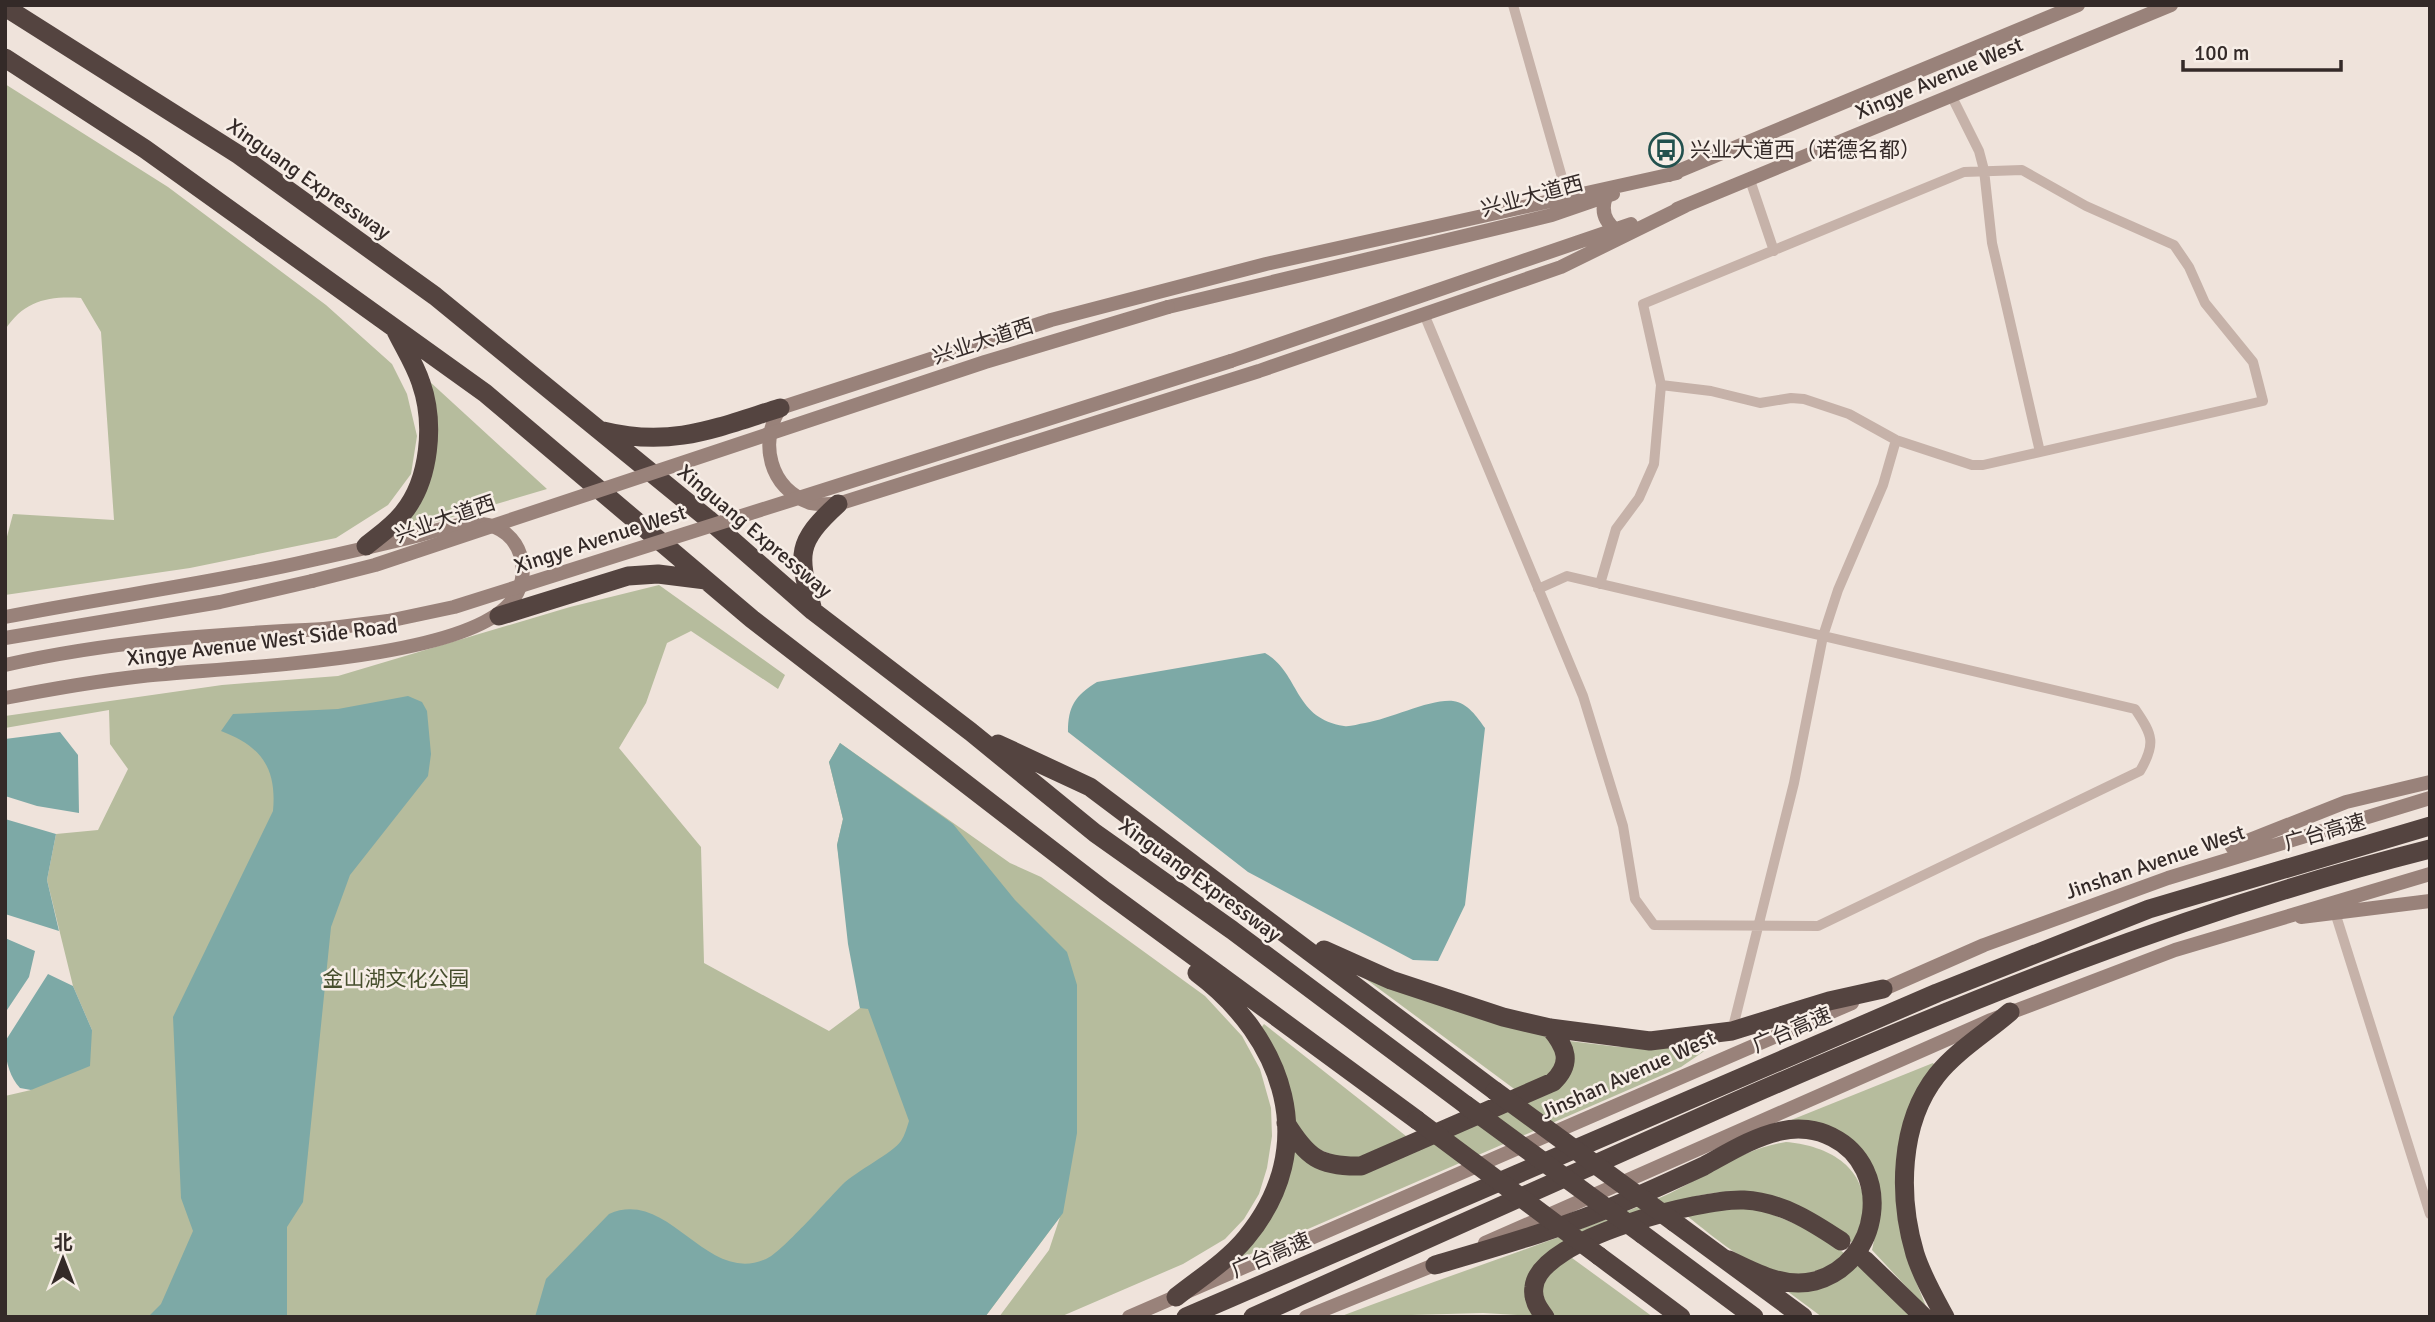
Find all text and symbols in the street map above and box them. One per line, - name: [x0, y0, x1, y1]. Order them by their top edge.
- scale bar: [2183, 28, 2340, 72]
- street label: Xingye Avenue West: [1851, 31, 2027, 125]
- text: 100 m: [2194, 40, 2249, 66]
- street label: Xinguang Expressway: [222, 113, 396, 245]
- bus stop icon: 兴业大道西（诺德名都）: [1647, 131, 1685, 169]
- place label: 兴业大道西（诺德名都）: [1690, 137, 1921, 163]
- street label: 兴业大道西: [1478, 170, 1586, 222]
- street label: 兴业大道西: [929, 312, 1037, 370]
- street label: Xinguang Expressway: [672, 459, 838, 603]
- street label: 兴业大道西: [391, 490, 499, 548]
- street label: Xingye Avenue West: [511, 499, 689, 579]
- street label: Xingye Avenue West Side Road: [125, 612, 399, 672]
- street label: 广台高速: [2281, 808, 2369, 856]
- street label: Xinguang Expressway: [1114, 812, 1286, 948]
- street label: Jinshan Avenue West: [2062, 819, 2248, 905]
- park label: 金山湖文化公园: [323, 966, 470, 992]
- street label: 广台高速: [1748, 1002, 1836, 1058]
- street label: Jinshan Avenue West: [1537, 1025, 1719, 1125]
- north arrow: [28, 1224, 98, 1294]
- street label: 广台高速: [1227, 1227, 1315, 1283]
- text: 北: [53, 1231, 73, 1255]

